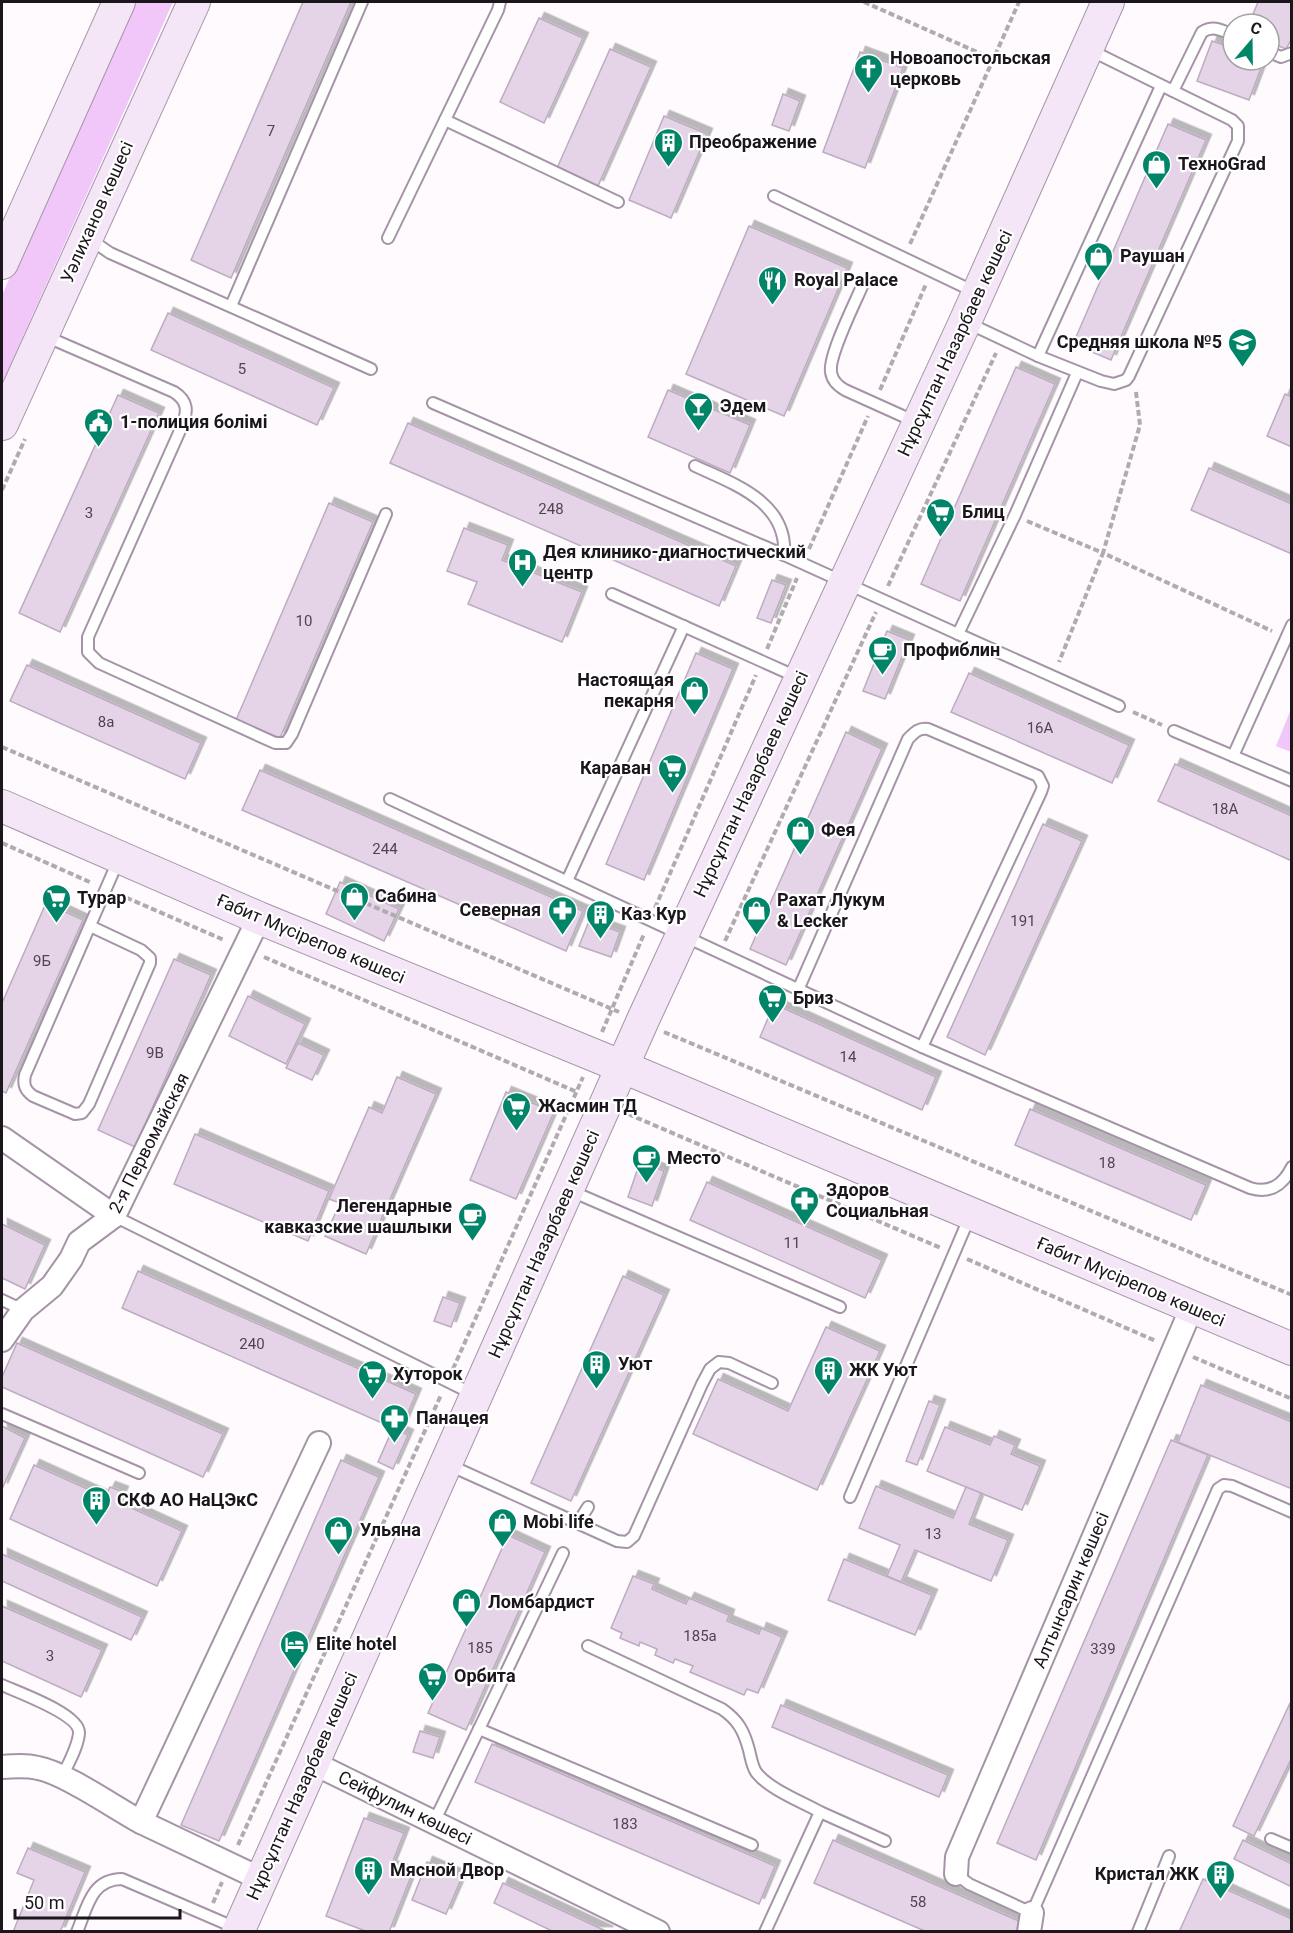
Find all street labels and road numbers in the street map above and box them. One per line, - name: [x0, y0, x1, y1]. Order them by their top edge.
- street label: Уәлиханов көшесі: [56, 138, 137, 286]
- street label: Нұрсұлтан Назарбаев көшесі: [893, 226, 1016, 459]
- street label: Нұрсұлтан Назарбаев көшесі: [689, 667, 812, 900]
- street label: Ғабит Мүсірепов көшесі: [214, 889, 408, 988]
- street label: 2-я Первомайская: [104, 1069, 193, 1217]
- street label: Нұрсұлтан Назарбаев көшесі: [484, 1127, 603, 1361]
- street label: Ғабит Мүсірепов көшесі: [1034, 1232, 1228, 1331]
- street label: Алтынсарин көшесі: [1028, 1509, 1113, 1671]
- street label: Нұрсұлтан Назарбаев көшесі: [242, 1669, 361, 1903]
- street label: Сейфулин көшесі: [335, 1766, 475, 1849]

